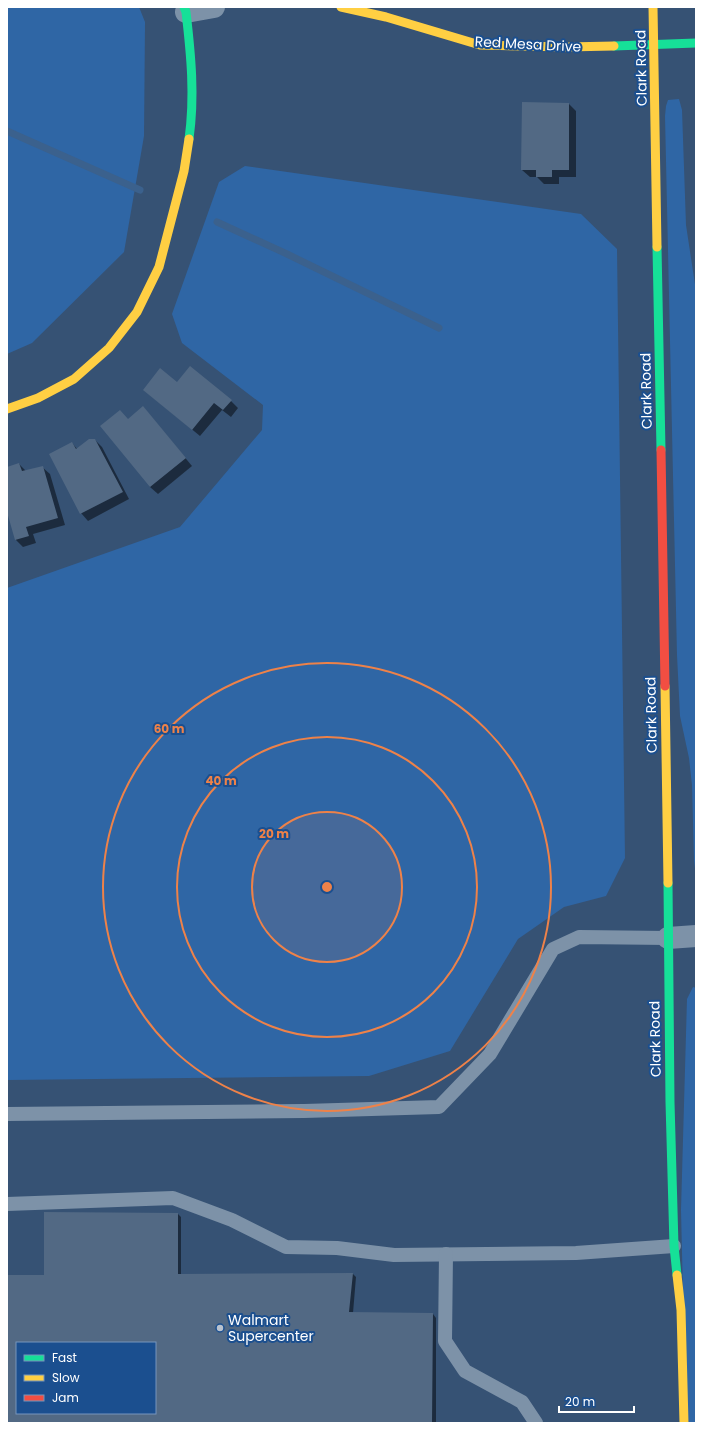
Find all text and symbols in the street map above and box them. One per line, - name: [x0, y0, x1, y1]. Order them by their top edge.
- street label: Clark Road: [630, 30, 652, 106]
- street label: Red Mesa Drive: [474, 31, 582, 57]
- street label: Clark Road: [635, 353, 657, 429]
- street label: Clark Road: [640, 677, 662, 753]
- text: 60 m: [154, 720, 185, 737]
- text: 40 m: [205, 772, 237, 789]
- text: 20 m: [259, 825, 289, 842]
- centre of rings: [320, 880, 334, 894]
- street label: Clark Road: [644, 1001, 666, 1077]
- place label: Walmart Supercenter: [228, 1310, 314, 1346]
- marker: Walmart Supercenter: [215, 1323, 225, 1333]
- legend: [16, 1342, 156, 1414]
- text: Fast: [52, 1349, 77, 1366]
- text: Slow: [52, 1369, 80, 1386]
- scale bar: [559, 1388, 634, 1414]
- text: Jam: [52, 1389, 79, 1406]
- text: 20 m: [565, 1393, 595, 1410]

